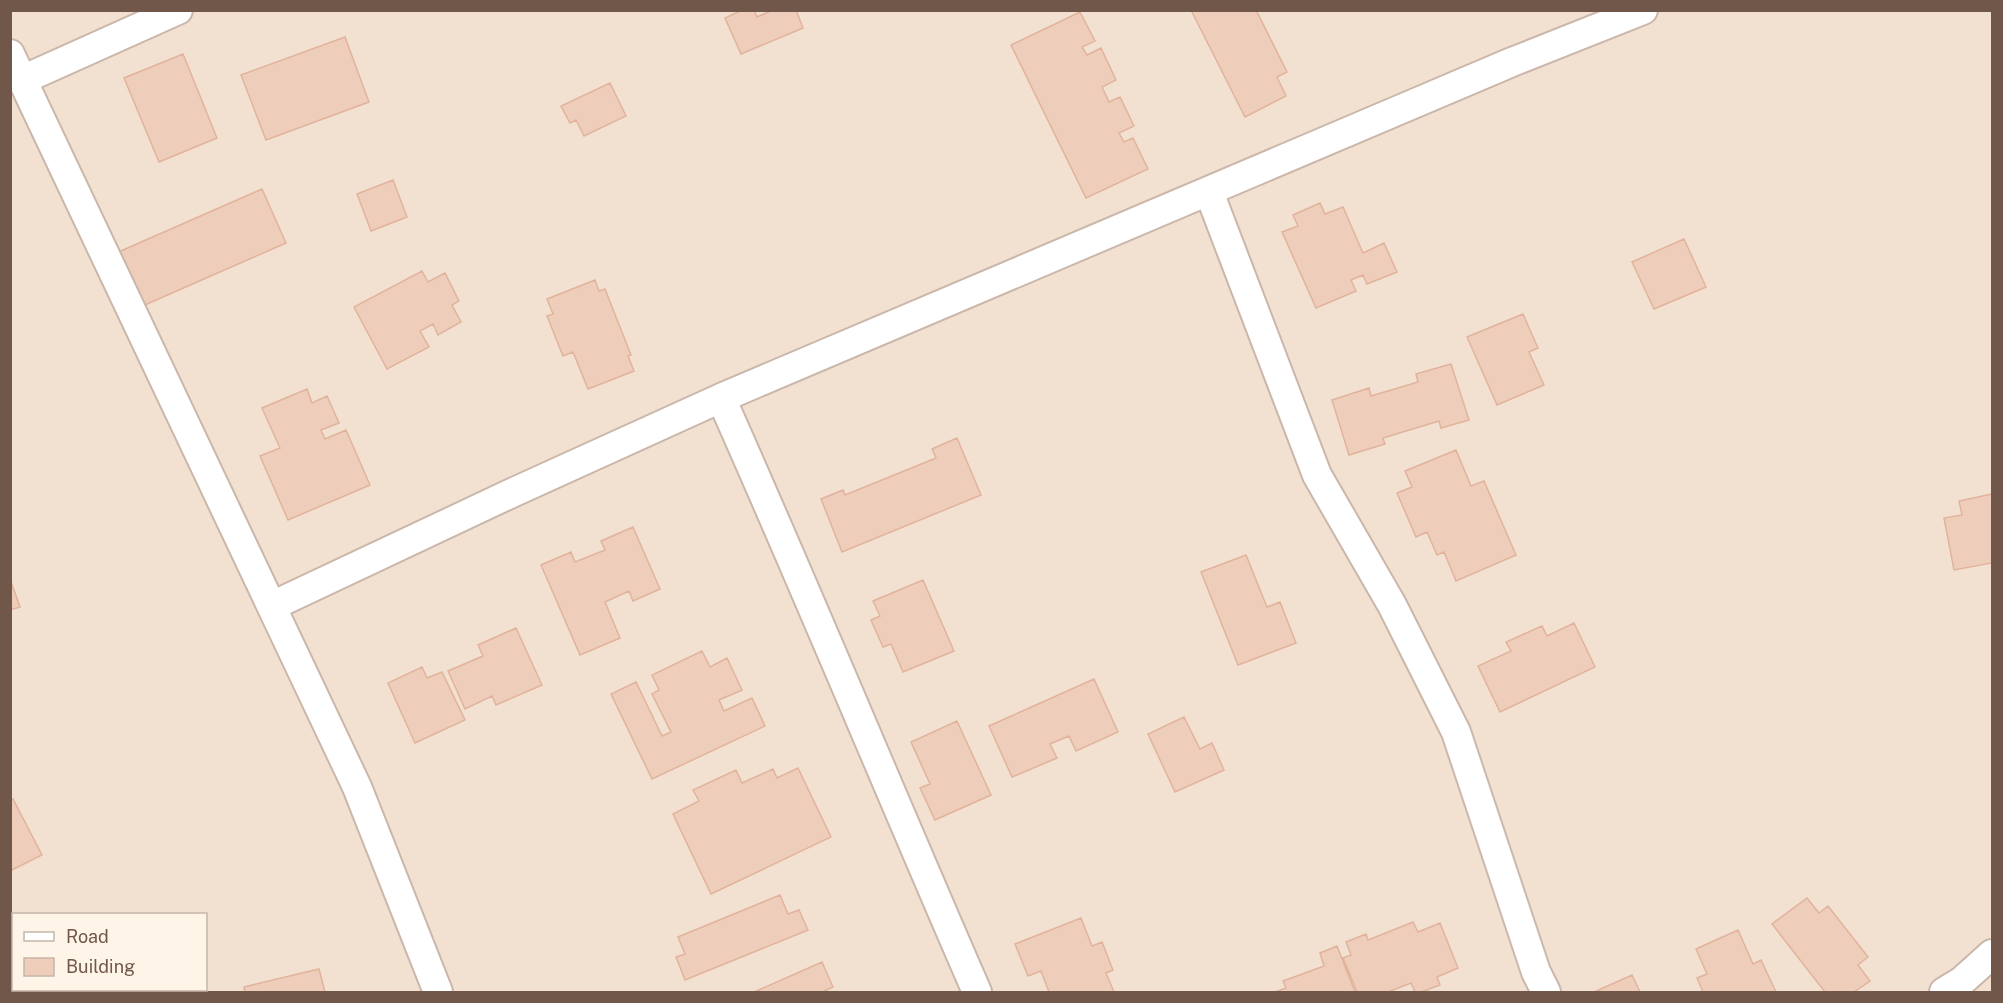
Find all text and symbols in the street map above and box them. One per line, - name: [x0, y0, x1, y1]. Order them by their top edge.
- legend: [12, 913, 207, 991]
- text: Road: [66, 926, 109, 947]
- text: Building: [66, 956, 135, 977]

